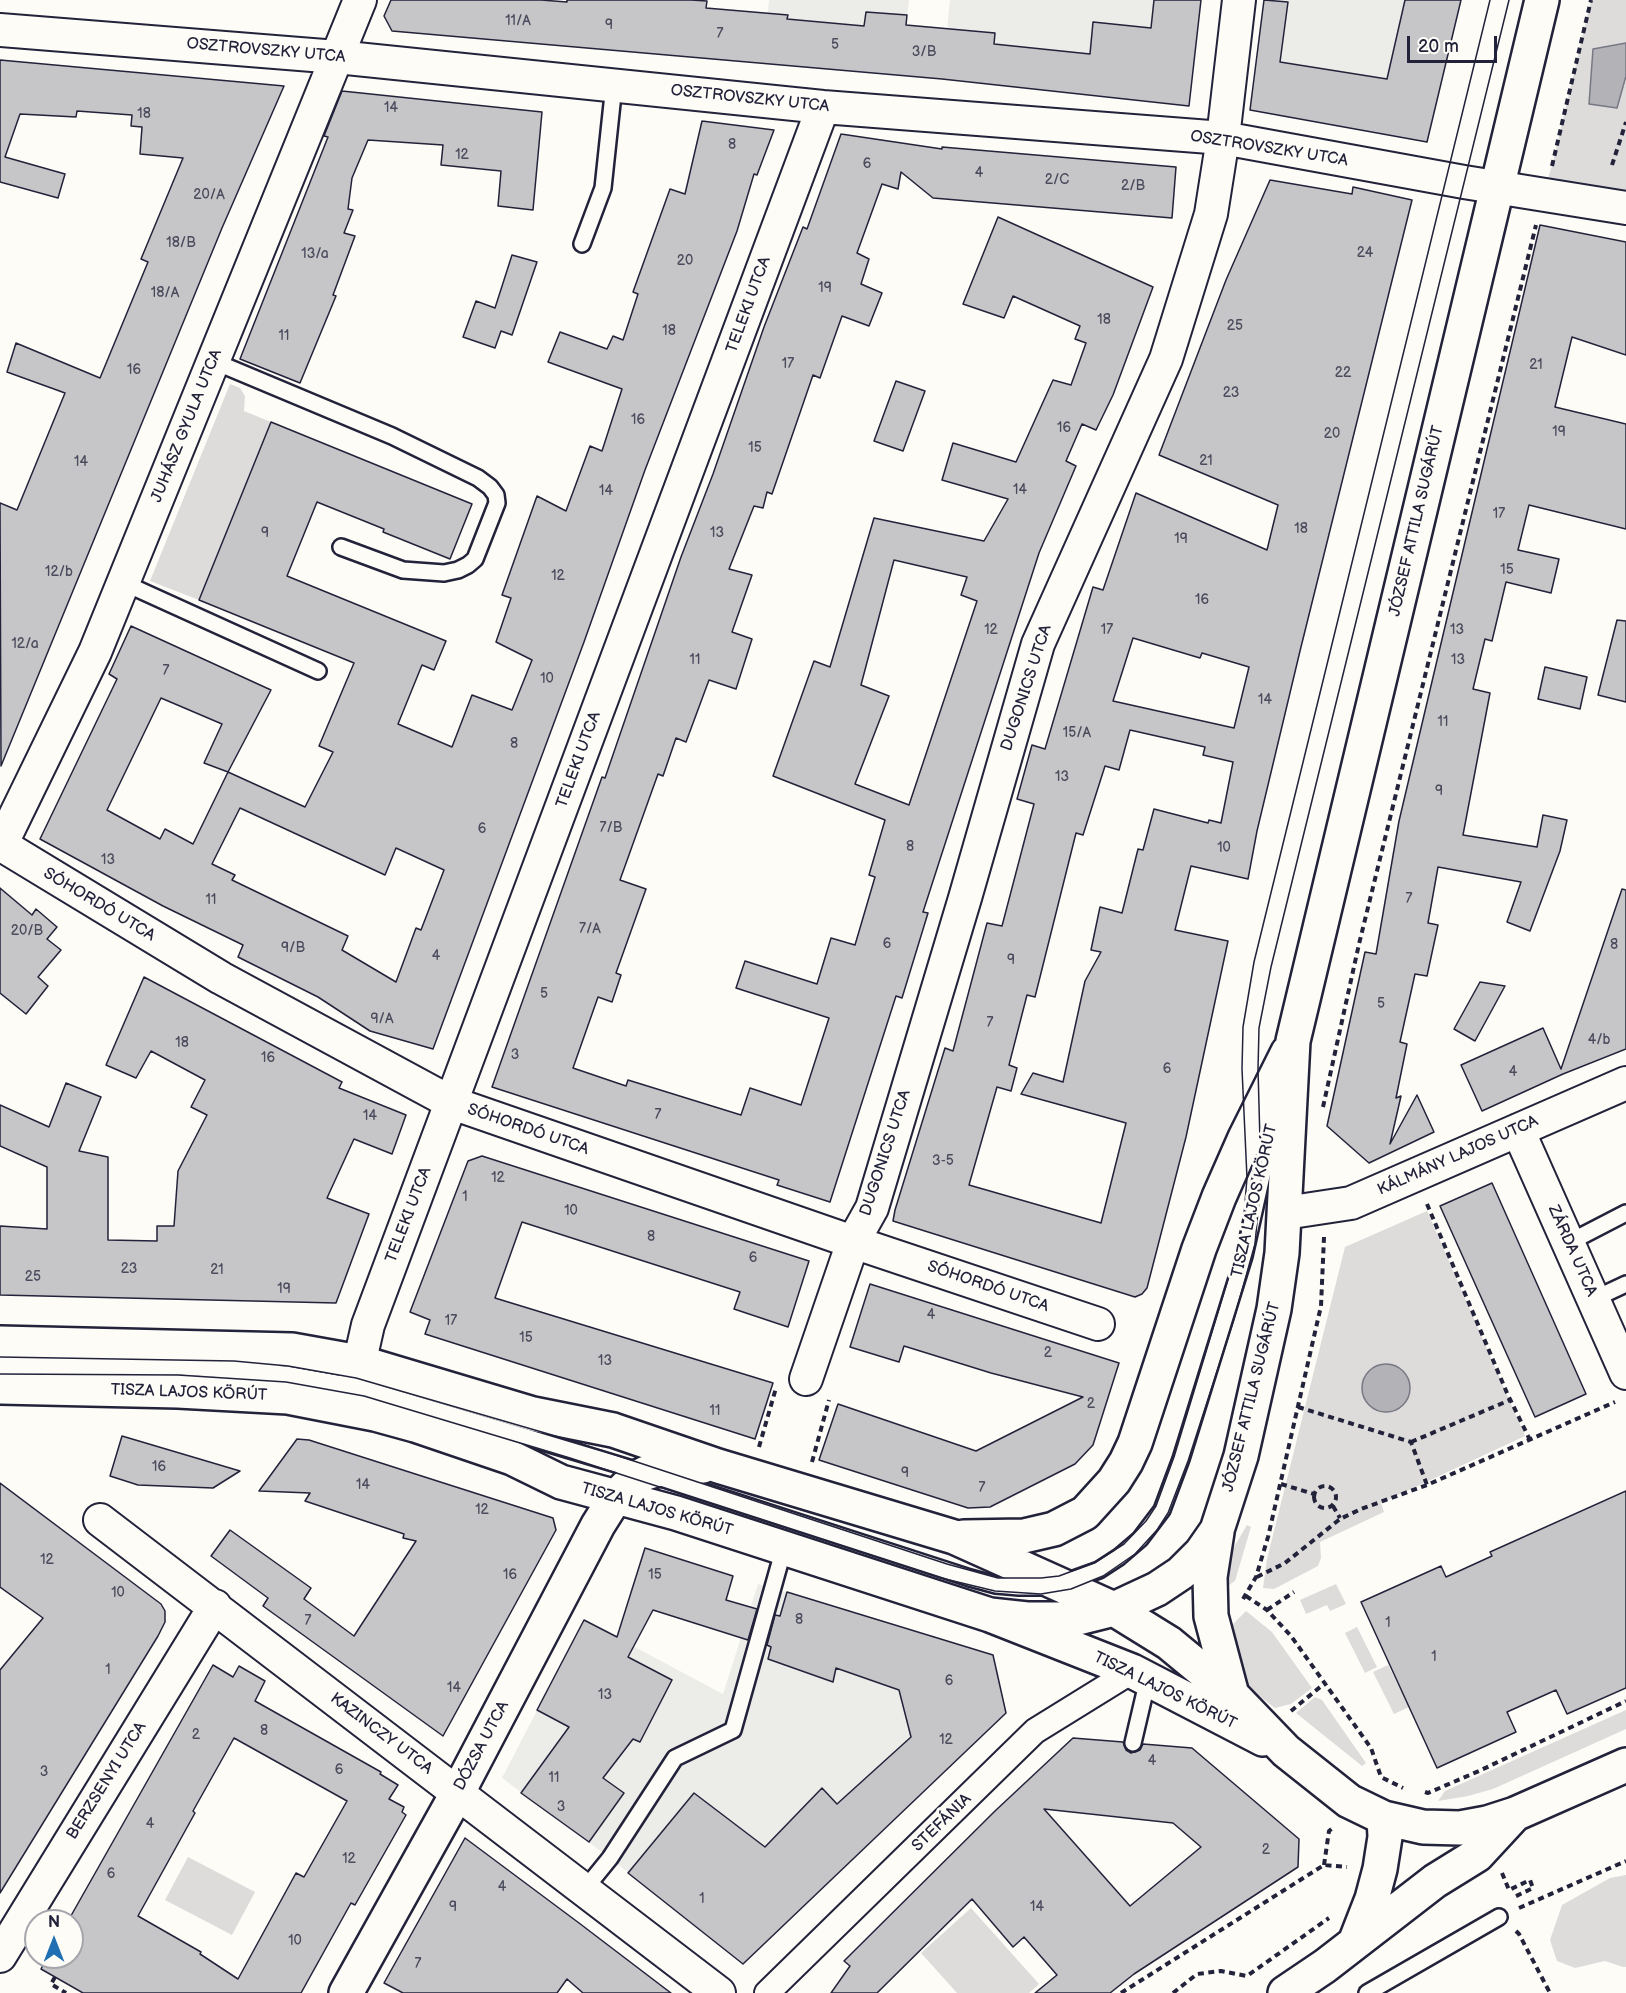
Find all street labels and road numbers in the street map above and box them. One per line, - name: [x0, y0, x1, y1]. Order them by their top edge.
- street label: OSZTROVSZKY UTCA: [186, 34, 346, 68]
- street label: OSZTROVSZKY UTCA: [670, 81, 830, 117]
- street label: OSZTROVSZKY UTCA: [1189, 127, 1349, 171]
- street label: TELEKI UTCA: [723, 254, 775, 356]
- street label: JUHÁSZ GYULA UTCA: [147, 347, 227, 505]
- street label: JÓZSEF ATTILA SUGÁRÚT: [1386, 424, 1448, 618]
- street label: DUGONICS UTCA: [998, 623, 1056, 753]
- street label: TELEKI UTCA: [553, 709, 605, 811]
- street label: SÓHORDÓ UTCA: [40, 864, 158, 946]
- street label: DUGONICS UTCA: [857, 1088, 915, 1218]
- street label: SÓHORDÓ UTCA: [465, 1100, 591, 1160]
- street label: KÁLMÁNY LAJOS UTCA: [1375, 1112, 1541, 1200]
- street label: TISZA LAJOS KÖRÚT: [1228, 1122, 1282, 1280]
- street label: TELEKI UTCA: [382, 1164, 436, 1266]
- street label: ZÁRDA UTCA: [1543, 1202, 1601, 1300]
- street label: SÓHORDÓ UTCA: [925, 1257, 1051, 1317]
- street label: JÓZSEF ATTILA SUGÁRÚT: [1219, 1300, 1285, 1494]
- street label: TISZA LAJOS KÖRÚT: [110, 1381, 268, 1405]
- street label: TISZA LAJOS KÖRÚT: [579, 1479, 735, 1541]
- street label: TISZA LAJOS KÖRÚT: [1090, 1648, 1240, 1734]
- street label: KAZINCZY UTCA: [326, 1689, 436, 1779]
- street label: DÓZSA UTCA: [450, 1698, 514, 1794]
- street label: BERZSENYI UTCA: [63, 1719, 151, 1843]
- street label: STEFÁNIA: [908, 1790, 976, 1856]

